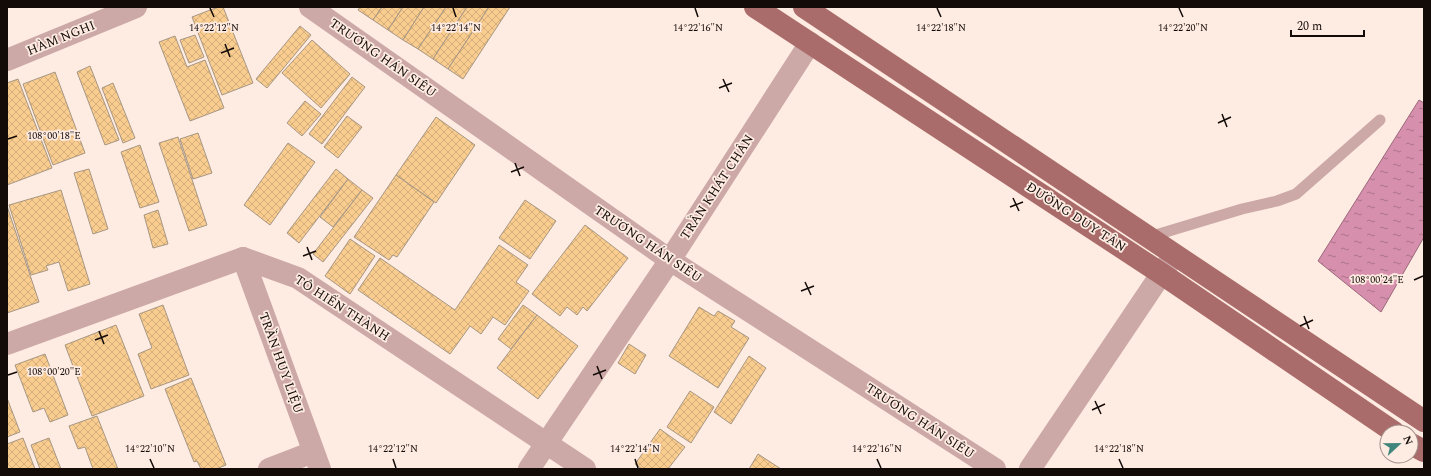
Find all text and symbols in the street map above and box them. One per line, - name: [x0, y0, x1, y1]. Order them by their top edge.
- scale bar: [1291, 12, 1364, 38]
- street label: TRƯƠNG HÁN SIÊU: [325, 13, 441, 103]
- street label: HÀM NGHI: [24, 15, 98, 61]
- text: 20 m: [1297, 17, 1322, 36]
- text: 14°22'12"N: [189, 20, 239, 36]
- text: 14°22'14"N: [431, 20, 481, 36]
- text: 14°22'16"N: [673, 20, 723, 36]
- text: 14°22'18"N: [916, 20, 966, 36]
- text: 14°22'20"N: [1158, 20, 1208, 36]
- text: 108°00'18"E: [27, 128, 81, 144]
- street label: TRẦN KHÁT CHÂN: [675, 130, 759, 244]
- street label: ĐƯỜNG DUY TÂN: [1022, 177, 1130, 257]
- street label: TRƯƠNG HÁN SIÊU: [590, 200, 706, 288]
- street label: TÔ HIẾN THÀNH: [290, 270, 394, 346]
- text: 108°00'24"E: [1350, 272, 1404, 288]
- street label: TRẦN HUY LIỆU: [253, 310, 309, 416]
- text: 108°00'20"E: [27, 364, 81, 380]
- street label: TRƯƠNG HÁN SIÊU: [861, 378, 979, 464]
- north arrow: [1379, 424, 1419, 464]
- text: N: [1398, 433, 1417, 448]
- text: 14°22'10"N: [125, 441, 175, 457]
- text: 14°22'12"N: [368, 441, 418, 457]
- text: 14°22'14"N: [610, 441, 660, 457]
- text: 14°22'16"N: [852, 441, 902, 457]
- text: 14°22'18"N: [1094, 441, 1144, 457]

